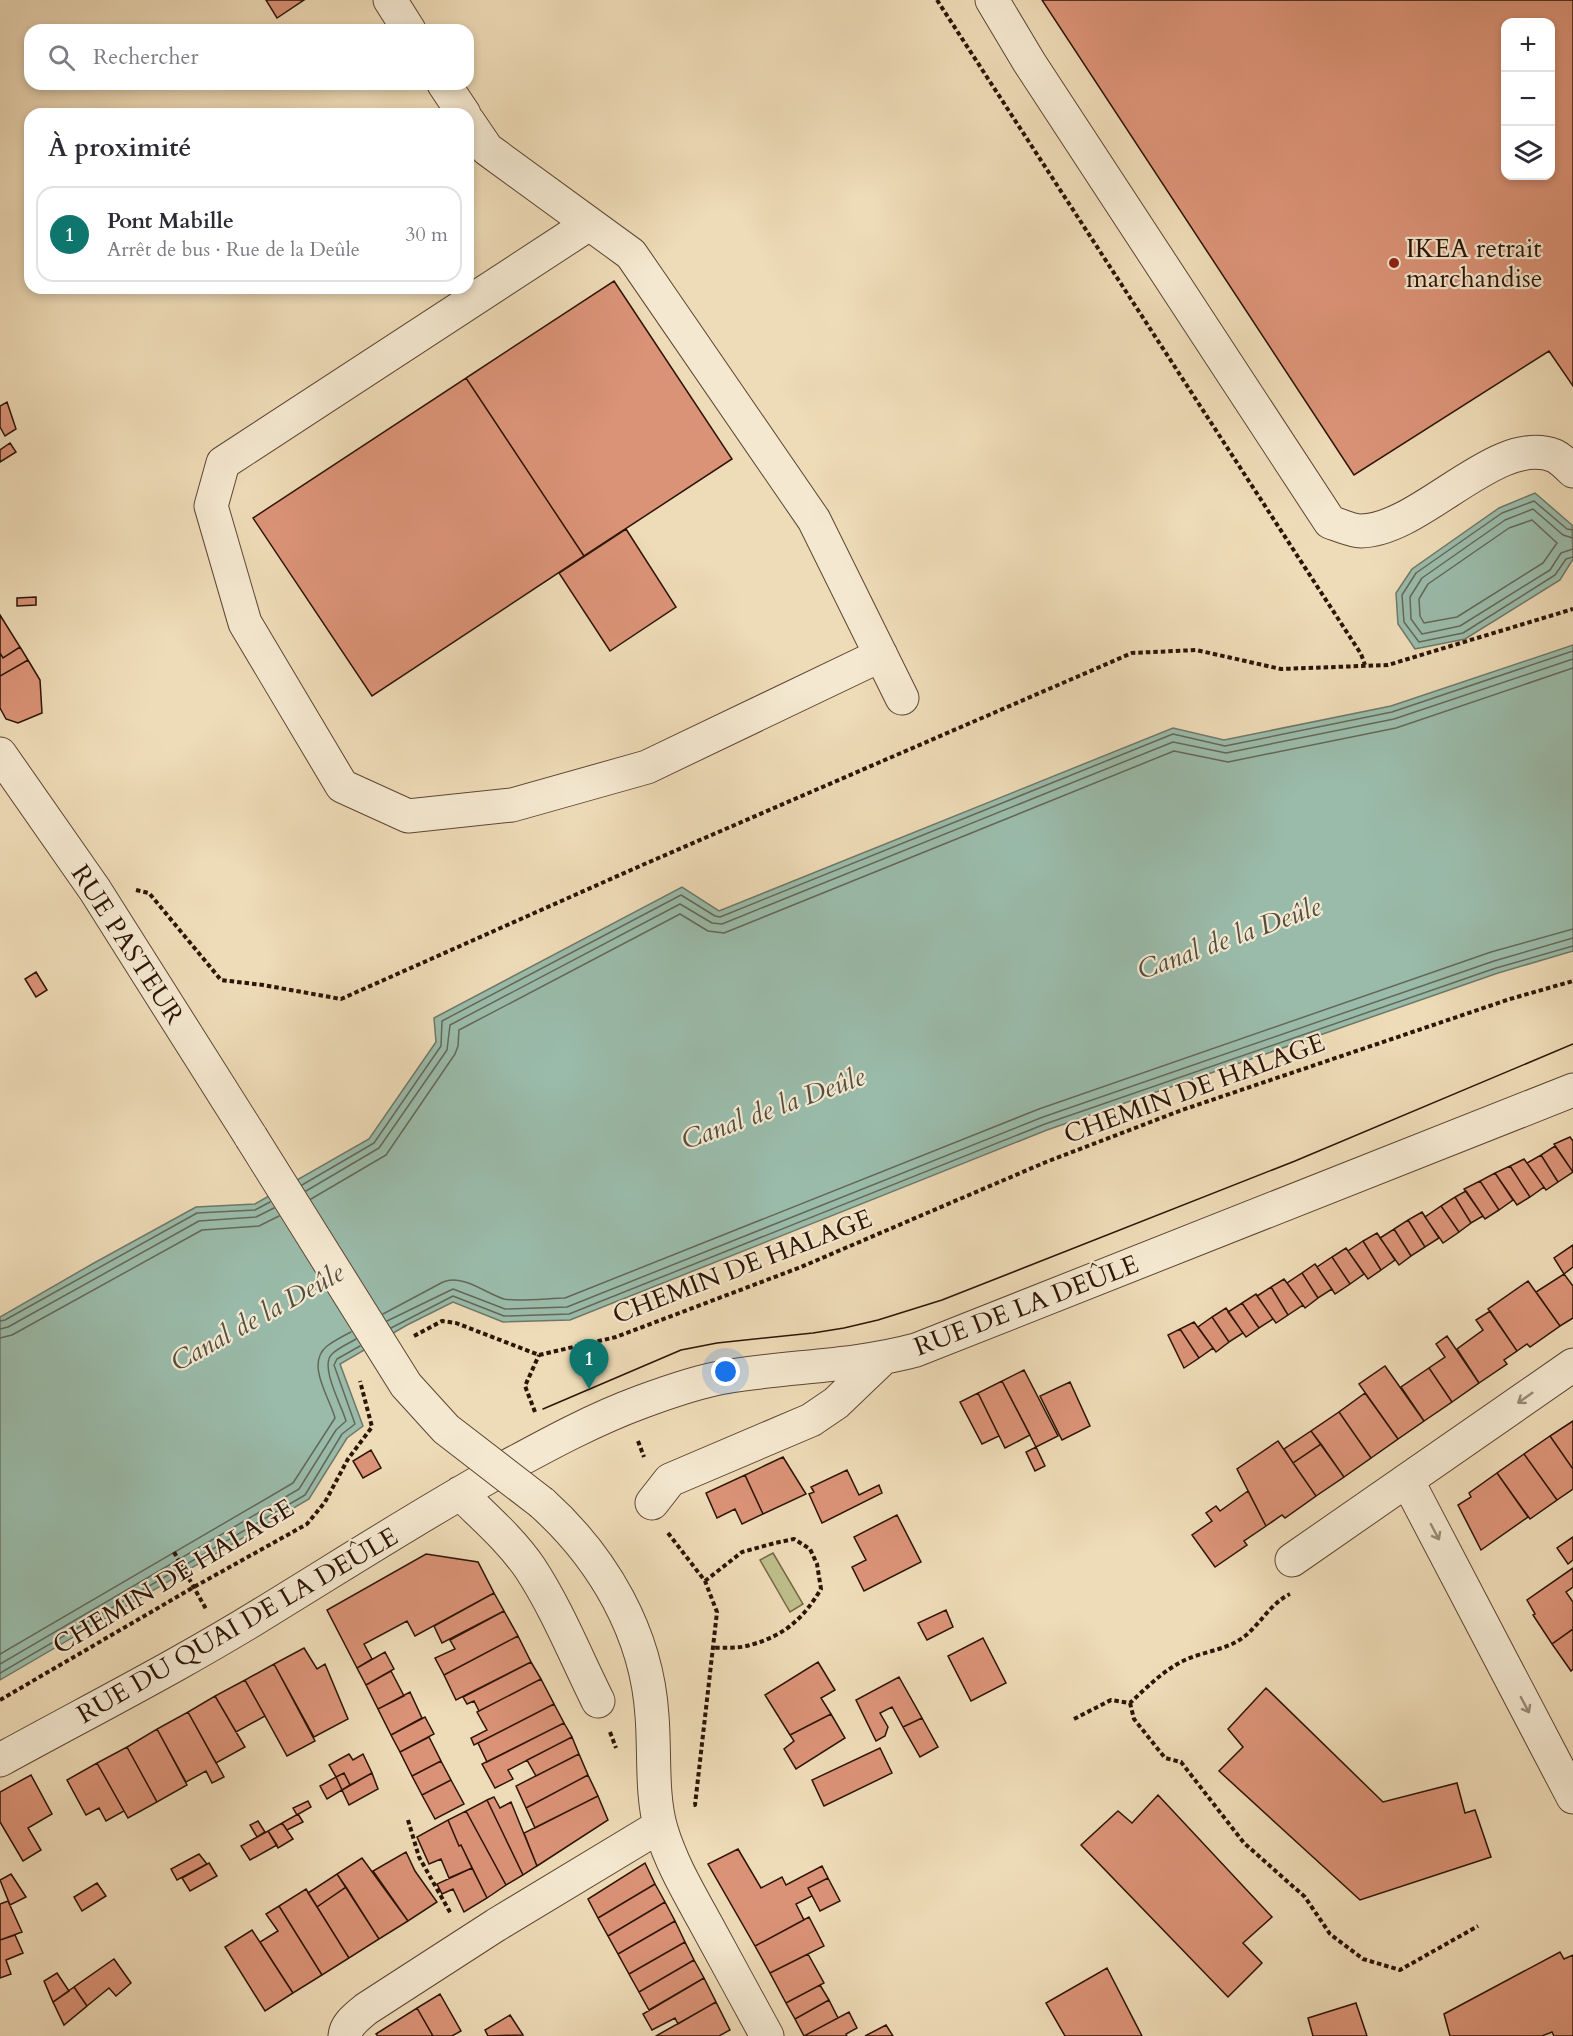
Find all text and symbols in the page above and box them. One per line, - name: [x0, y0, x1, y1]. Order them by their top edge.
- map controls: [1501, 18, 1555, 180]
- button: +: [1501, 18, 1555, 72]
- search box: [24, 24, 474, 90]
- icon: search: [45, 41, 78, 74]
- text: Rechercher: [93, 42, 198, 72]
- button: −: [1501, 72, 1555, 126]
- button: layers: [1501, 126, 1555, 180]
- text: À proximité: [48, 130, 191, 165]
- text: Pont Mabille: [107, 206, 234, 236]
- text: 1: [64, 221, 75, 248]
- text: 30 m: [405, 221, 448, 248]
- place label: IKEA retrait marchandise: [1406, 231, 1543, 296]
- text: Arrêt de bus · Rue de la Deûle: [107, 236, 360, 263]
- marker: IKEA retrait marchandise: [1387, 256, 1401, 270]
- street label: RUE PASTEUR: [63, 858, 192, 1031]
- water label: Canal de la Deûle: [1132, 888, 1327, 989]
- street label: CHEMIN DE HALAGE: [1059, 1025, 1330, 1152]
- water label: Canal de la Deûle: [676, 1058, 871, 1159]
- street label: CHEMIN DE HALAGE: [607, 1201, 877, 1332]
- street label: RUE DE LA DEÛLE: [909, 1247, 1143, 1364]
- water label: Canal de la Deûle: [164, 1254, 351, 1380]
- pin: 1: [570, 1340, 608, 1389]
- your location: [711, 1357, 740, 1386]
- one-way arrow: [1517, 1392, 1534, 1404]
- street label: CHEMIN DE HALAGE: [46, 1490, 300, 1662]
- street label: RUE DU QUAI DE LA DEÛLE: [70, 1519, 404, 1732]
- one-way arrow: [1429, 1522, 1441, 1540]
- one-way arrow: [1520, 1695, 1531, 1713]

